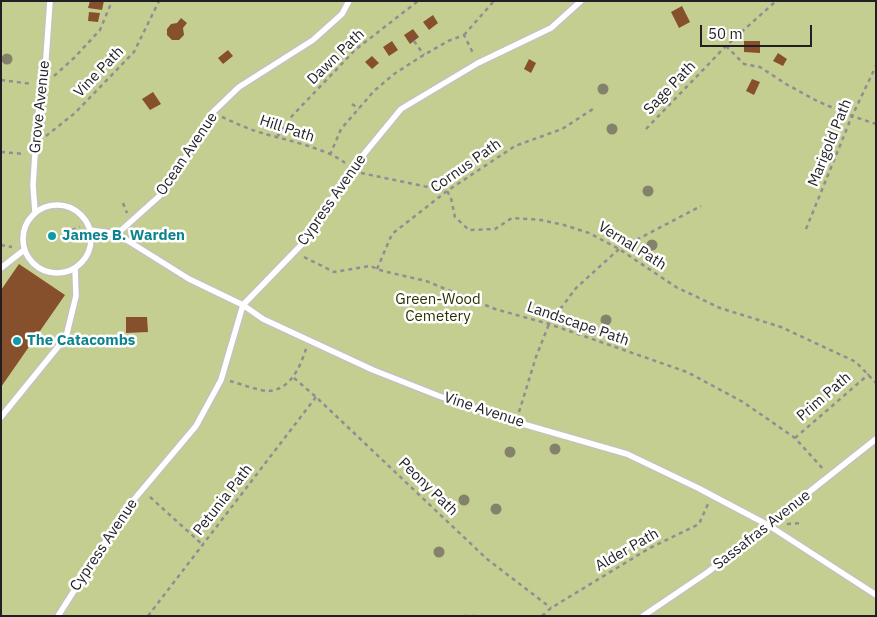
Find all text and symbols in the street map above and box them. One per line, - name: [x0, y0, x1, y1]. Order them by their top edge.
- scale bar: [702, 15, 814, 47]
- text: 50 m: [708, 24, 743, 43]
- street label: Dawn Path: [304, 25, 368, 89]
- street label: Vine Path: [70, 43, 128, 101]
- street label: Sage Path: [640, 58, 700, 118]
- street label: Grove Avenue: [26, 60, 54, 154]
- street label: Marigold Path: [804, 97, 856, 189]
- street label: Ocean Avenue: [153, 109, 221, 199]
- street label: Hill Path: [257, 112, 317, 146]
- street label: Cornus Path: [427, 135, 505, 197]
- street label: Cypress Avenue: [294, 151, 370, 249]
- street label: Vernal Path: [594, 218, 670, 274]
- place label: James B. Warden: [62, 227, 185, 245]
- marker: James B. Warden: [46, 230, 58, 242]
- park label: Green-Wood Cemetery: [395, 291, 481, 326]
- street label: Landscape Path: [525, 298, 631, 350]
- place label: The Catacombs: [27, 332, 135, 350]
- marker: The Catacombs: [11, 335, 23, 347]
- street label: Prim Path: [793, 369, 855, 425]
- street label: Vine Avenue: [442, 389, 526, 431]
- street label: Peony Path: [395, 454, 461, 520]
- street label: Petunia Path: [190, 461, 256, 539]
- street label: Sassafras Avenue: [710, 486, 814, 574]
- street label: Cypress Avenue: [67, 495, 141, 595]
- street label: Alder Path: [592, 525, 662, 575]

